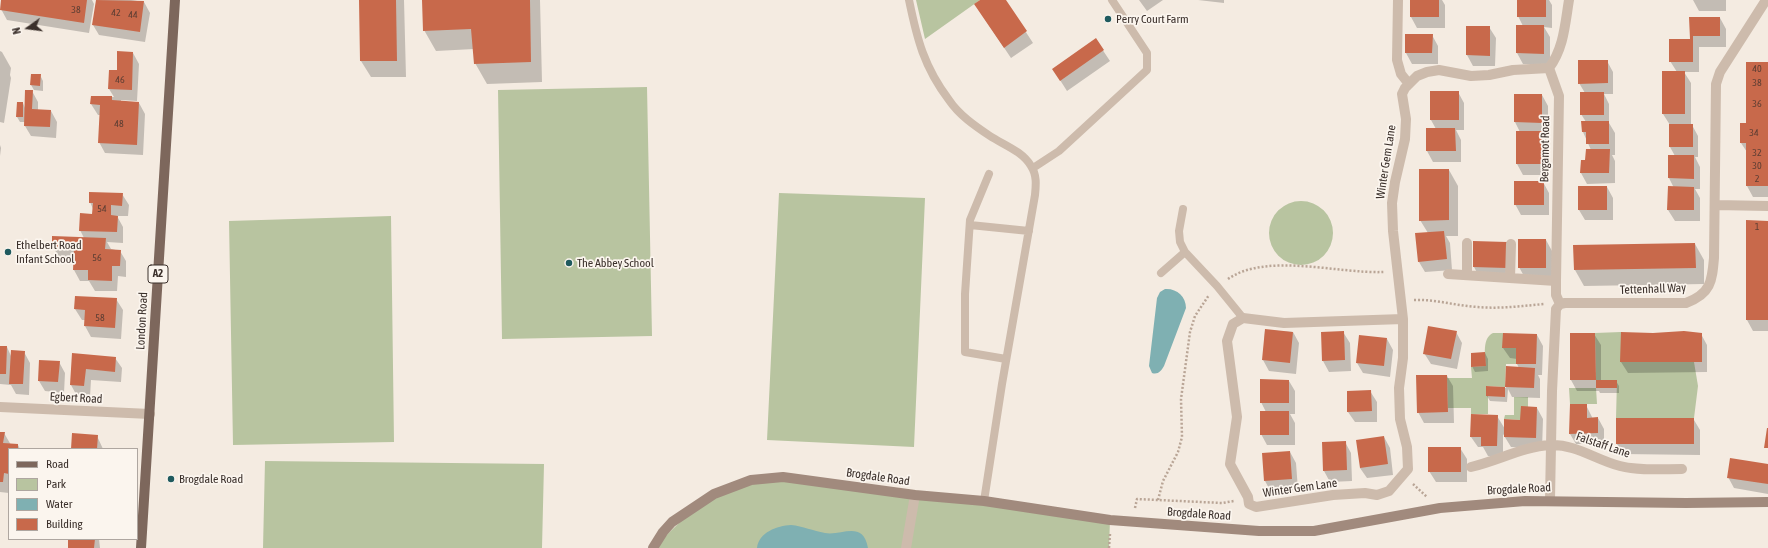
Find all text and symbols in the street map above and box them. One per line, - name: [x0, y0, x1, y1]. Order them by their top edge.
- house number: 38: [71, 4, 81, 16]
- house number: 42: [111, 7, 121, 19]
- north arrow: [8, 8, 48, 48]
- house number: 44: [128, 9, 138, 21]
- place label: Perry Court Farm: [1116, 12, 1189, 26]
- marker: Perry Court Farm: [1103, 14, 1113, 24]
- text: N: [10, 26, 23, 36]
- house number: 40: [1752, 63, 1762, 75]
- house number: 46: [115, 74, 125, 86]
- house number: 38: [1752, 77, 1762, 89]
- house number: 36: [1752, 98, 1762, 110]
- street label: Bergamot Road: [1537, 115, 1553, 183]
- house number: 48: [114, 118, 124, 130]
- street label: Winter Gem Lane: [1373, 124, 1399, 200]
- house number: 34: [1749, 127, 1759, 139]
- house number: 32: [1752, 147, 1762, 159]
- house number: 30: [1752, 160, 1762, 172]
- house number: 2: [1755, 173, 1759, 185]
- house number: 54: [97, 203, 107, 215]
- house number: 1: [1755, 221, 1759, 233]
- place label: Ethelbert Road Infant School: [16, 238, 82, 266]
- marker: Ethelbert Road Infant School: [3, 247, 13, 257]
- house number: 56: [92, 252, 102, 264]
- place label: The Abbey School: [577, 256, 654, 270]
- marker: The Abbey School: [564, 258, 574, 268]
- road number: A2: [148, 265, 168, 283]
- street label: Tettenhall Way: [1620, 281, 1686, 297]
- street label: London Road: [133, 292, 151, 350]
- house number: 58: [95, 312, 105, 324]
- street label: Egbert Road: [49, 389, 103, 407]
- street label: Falstaff Lane: [1574, 429, 1632, 461]
- legend: [8, 448, 138, 540]
- text: Road: [46, 457, 69, 471]
- street label: Brogdale Road: [845, 465, 911, 489]
- place label: Brogdale Road: [179, 472, 243, 486]
- marker: Brogdale Road: [166, 474, 176, 484]
- street label: Winter Gem Lane: [1262, 476, 1338, 500]
- text: Park: [46, 477, 66, 491]
- street label: Brogdale Road: [1487, 480, 1551, 498]
- text: Water: [46, 497, 72, 511]
- street label: Brogdale Road: [1167, 505, 1231, 523]
- text: Building: [46, 517, 83, 531]

